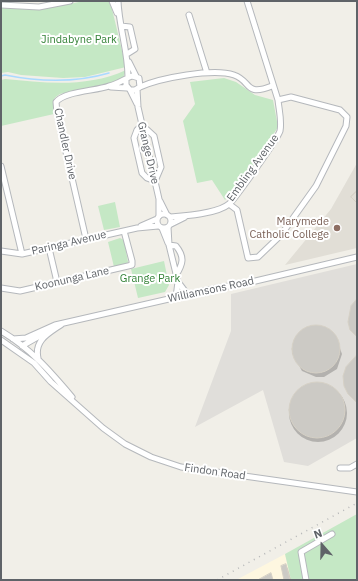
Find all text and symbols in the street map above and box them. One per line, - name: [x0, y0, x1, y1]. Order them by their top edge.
- park label: Jindabyne Park: [41, 33, 117, 47]
- street label: Chandler Drive: [51, 107, 79, 181]
- street label: Grange Drive: [134, 120, 162, 186]
- street label: Embling Avenue: [224, 132, 282, 204]
- place label: Marymede Catholic College: [249, 215, 329, 241]
- marker: Marymede Catholic College: [332, 223, 342, 233]
- street label: Paringa Avenue: [30, 228, 108, 258]
- street label: Koonunga Lane: [34, 264, 110, 294]
- park label: Grange Park: [120, 272, 180, 286]
- street label: Williamsons Road: [167, 274, 255, 306]
- street label: Findon Road: [183, 461, 247, 483]
- north arrow: [302, 525, 342, 565]
- text: N: [312, 526, 324, 542]

